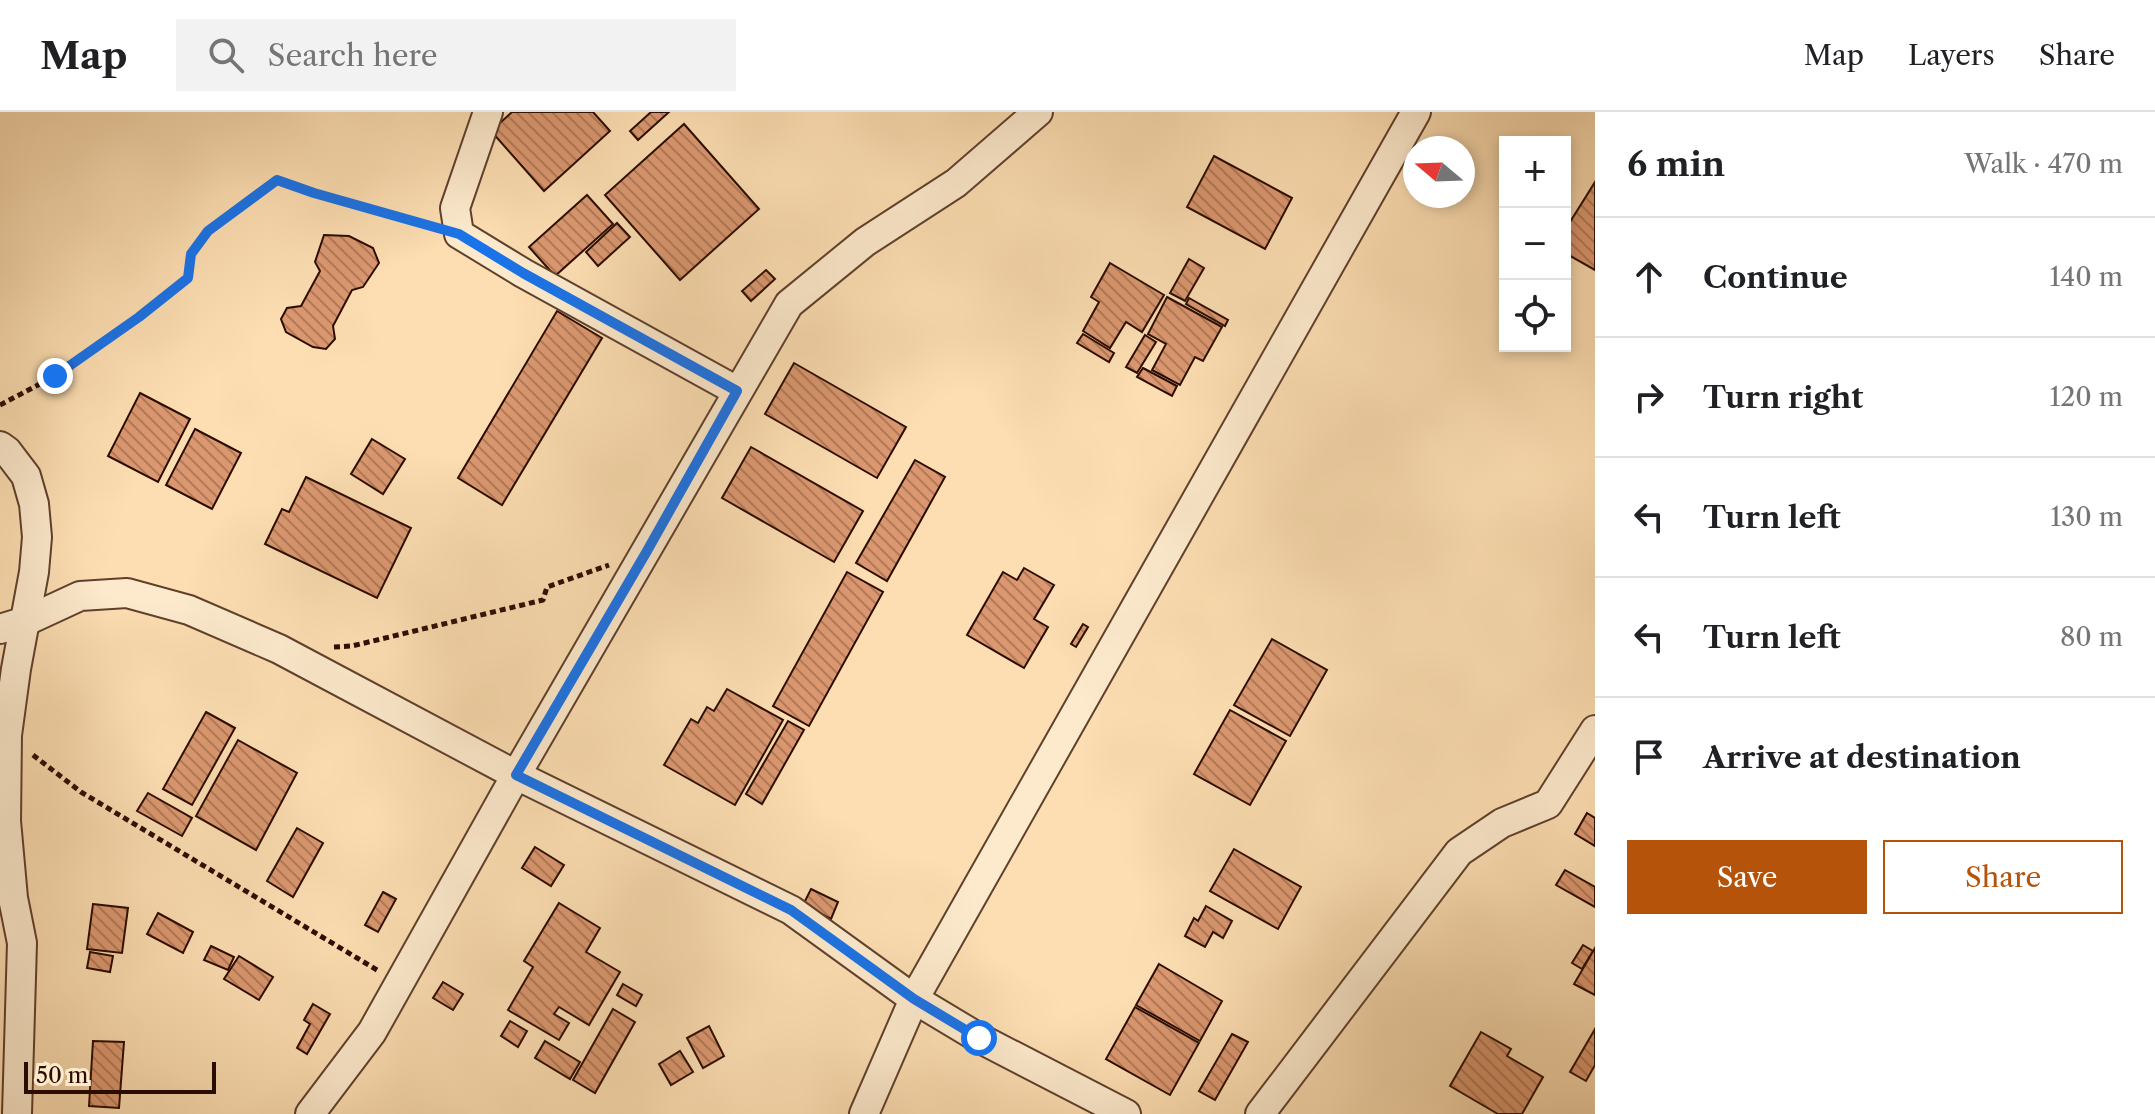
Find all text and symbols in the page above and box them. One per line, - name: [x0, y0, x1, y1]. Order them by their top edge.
- search box: [176, 19, 736, 91]
- text: Map: [40, 32, 128, 79]
- icon: search: [204, 33, 248, 77]
- text: Search here: [268, 37, 438, 74]
- text: Map: [1804, 38, 1864, 72]
- text: Layers: [1908, 38, 1995, 72]
- text: Share: [2039, 38, 2115, 72]
- north arrow: [1403, 136, 1475, 208]
- map controls: [1499, 136, 1571, 352]
- button: +: [1499, 136, 1571, 208]
- text: 6 min: [1627, 143, 1725, 185]
- text: Walk · 470 m: [1964, 148, 2123, 180]
- button: −: [1499, 208, 1571, 280]
- icon: ahead: [1627, 255, 1671, 299]
- text: Continue: [1703, 259, 1848, 296]
- text: 140 m: [2049, 261, 2123, 293]
- button: locate: [1499, 280, 1571, 352]
- route end: [37, 358, 73, 394]
- icon: right: [1627, 375, 1671, 419]
- text: Turn right: [1703, 379, 1863, 416]
- text: 120 m: [2049, 381, 2123, 413]
- icon: left: [1627, 495, 1671, 539]
- text: Turn left: [1703, 499, 1840, 536]
- text: 130 m: [2050, 501, 2123, 533]
- icon: left: [1627, 615, 1671, 659]
- text: Turn left: [1703, 619, 1840, 656]
- text: 80 m: [2060, 621, 2123, 653]
- icon: arrive: [1627, 735, 1671, 779]
- text: Arrive at destination: [1703, 739, 2021, 776]
- button: Save: [1627, 840, 1867, 914]
- button: Share: [1883, 840, 2123, 914]
- route start: [961, 1020, 997, 1056]
- scale bar: [24, 1058, 216, 1094]
- text: 50 m: [36, 1062, 88, 1089]

